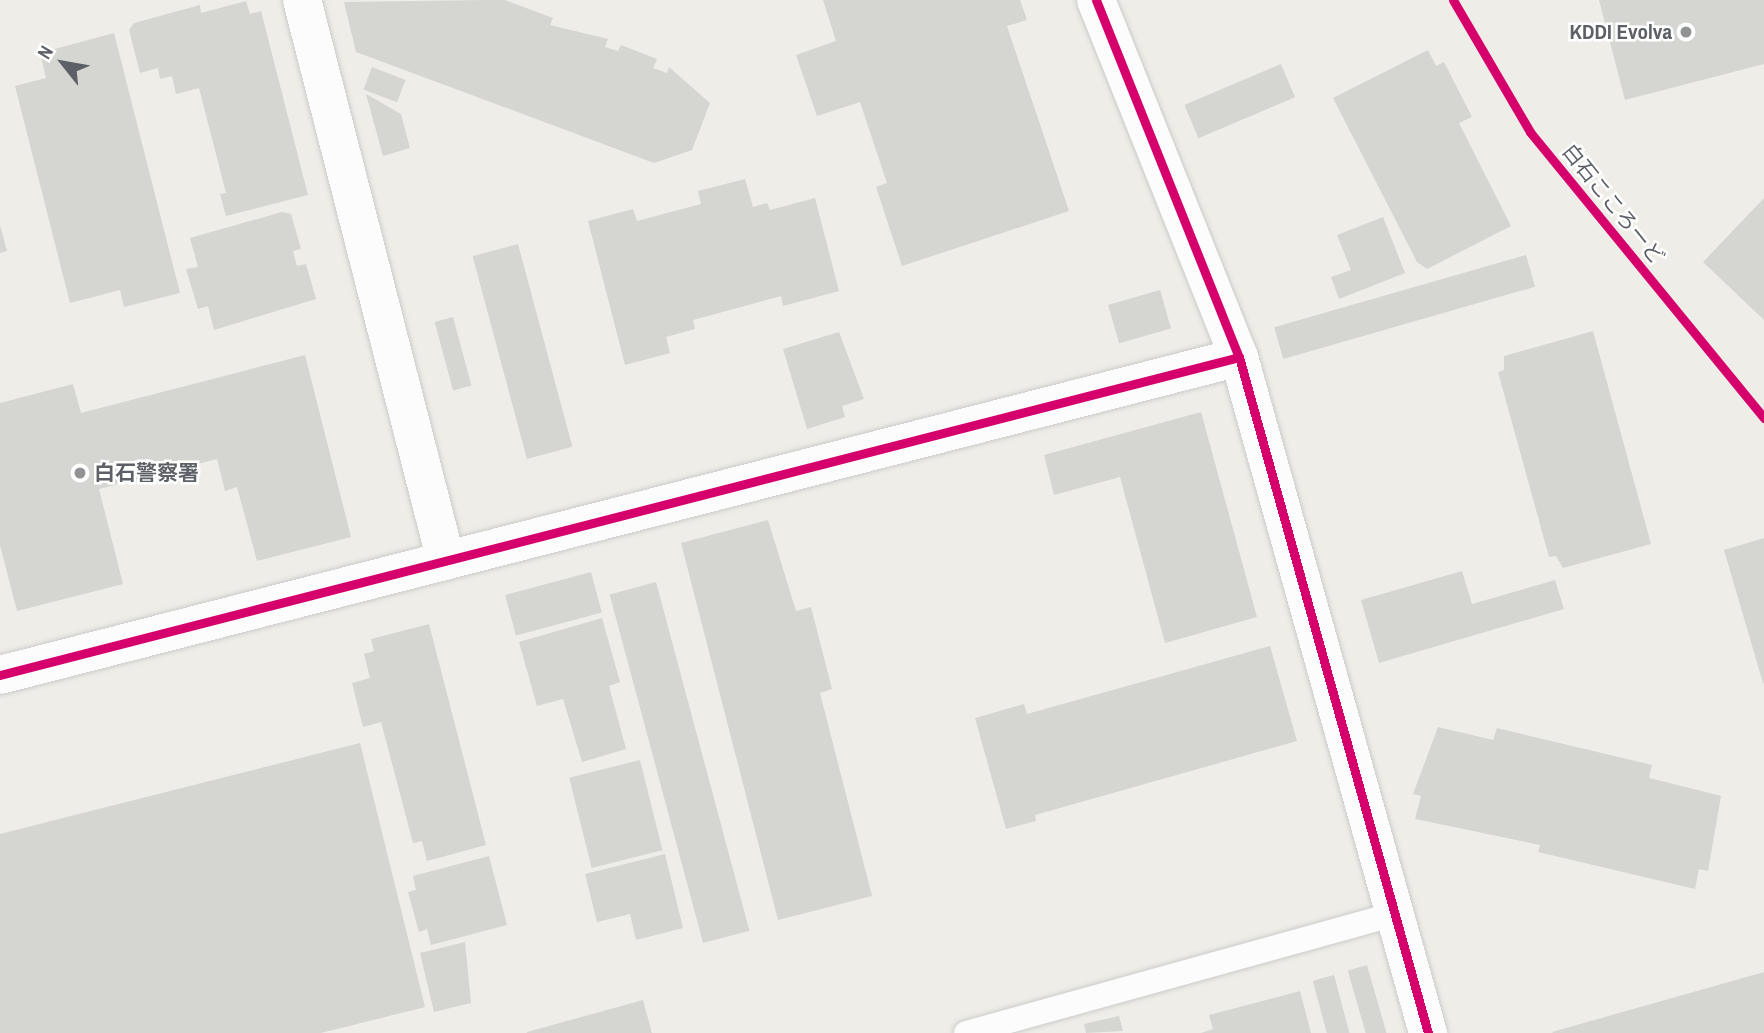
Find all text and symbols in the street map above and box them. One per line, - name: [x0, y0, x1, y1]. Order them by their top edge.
- place label: KDDI Evolva: [1570, 19, 1672, 45]
- marker: KDDI Evolva: [1678, 24, 1694, 40]
- north arrow: [28, 28, 98, 98]
- text: N: [31, 41, 59, 64]
- street label: 白石こころーど: [1557, 139, 1669, 269]
- place label: 白石警察署: [94, 460, 199, 486]
- marker: 白石警察署: [72, 465, 88, 481]

